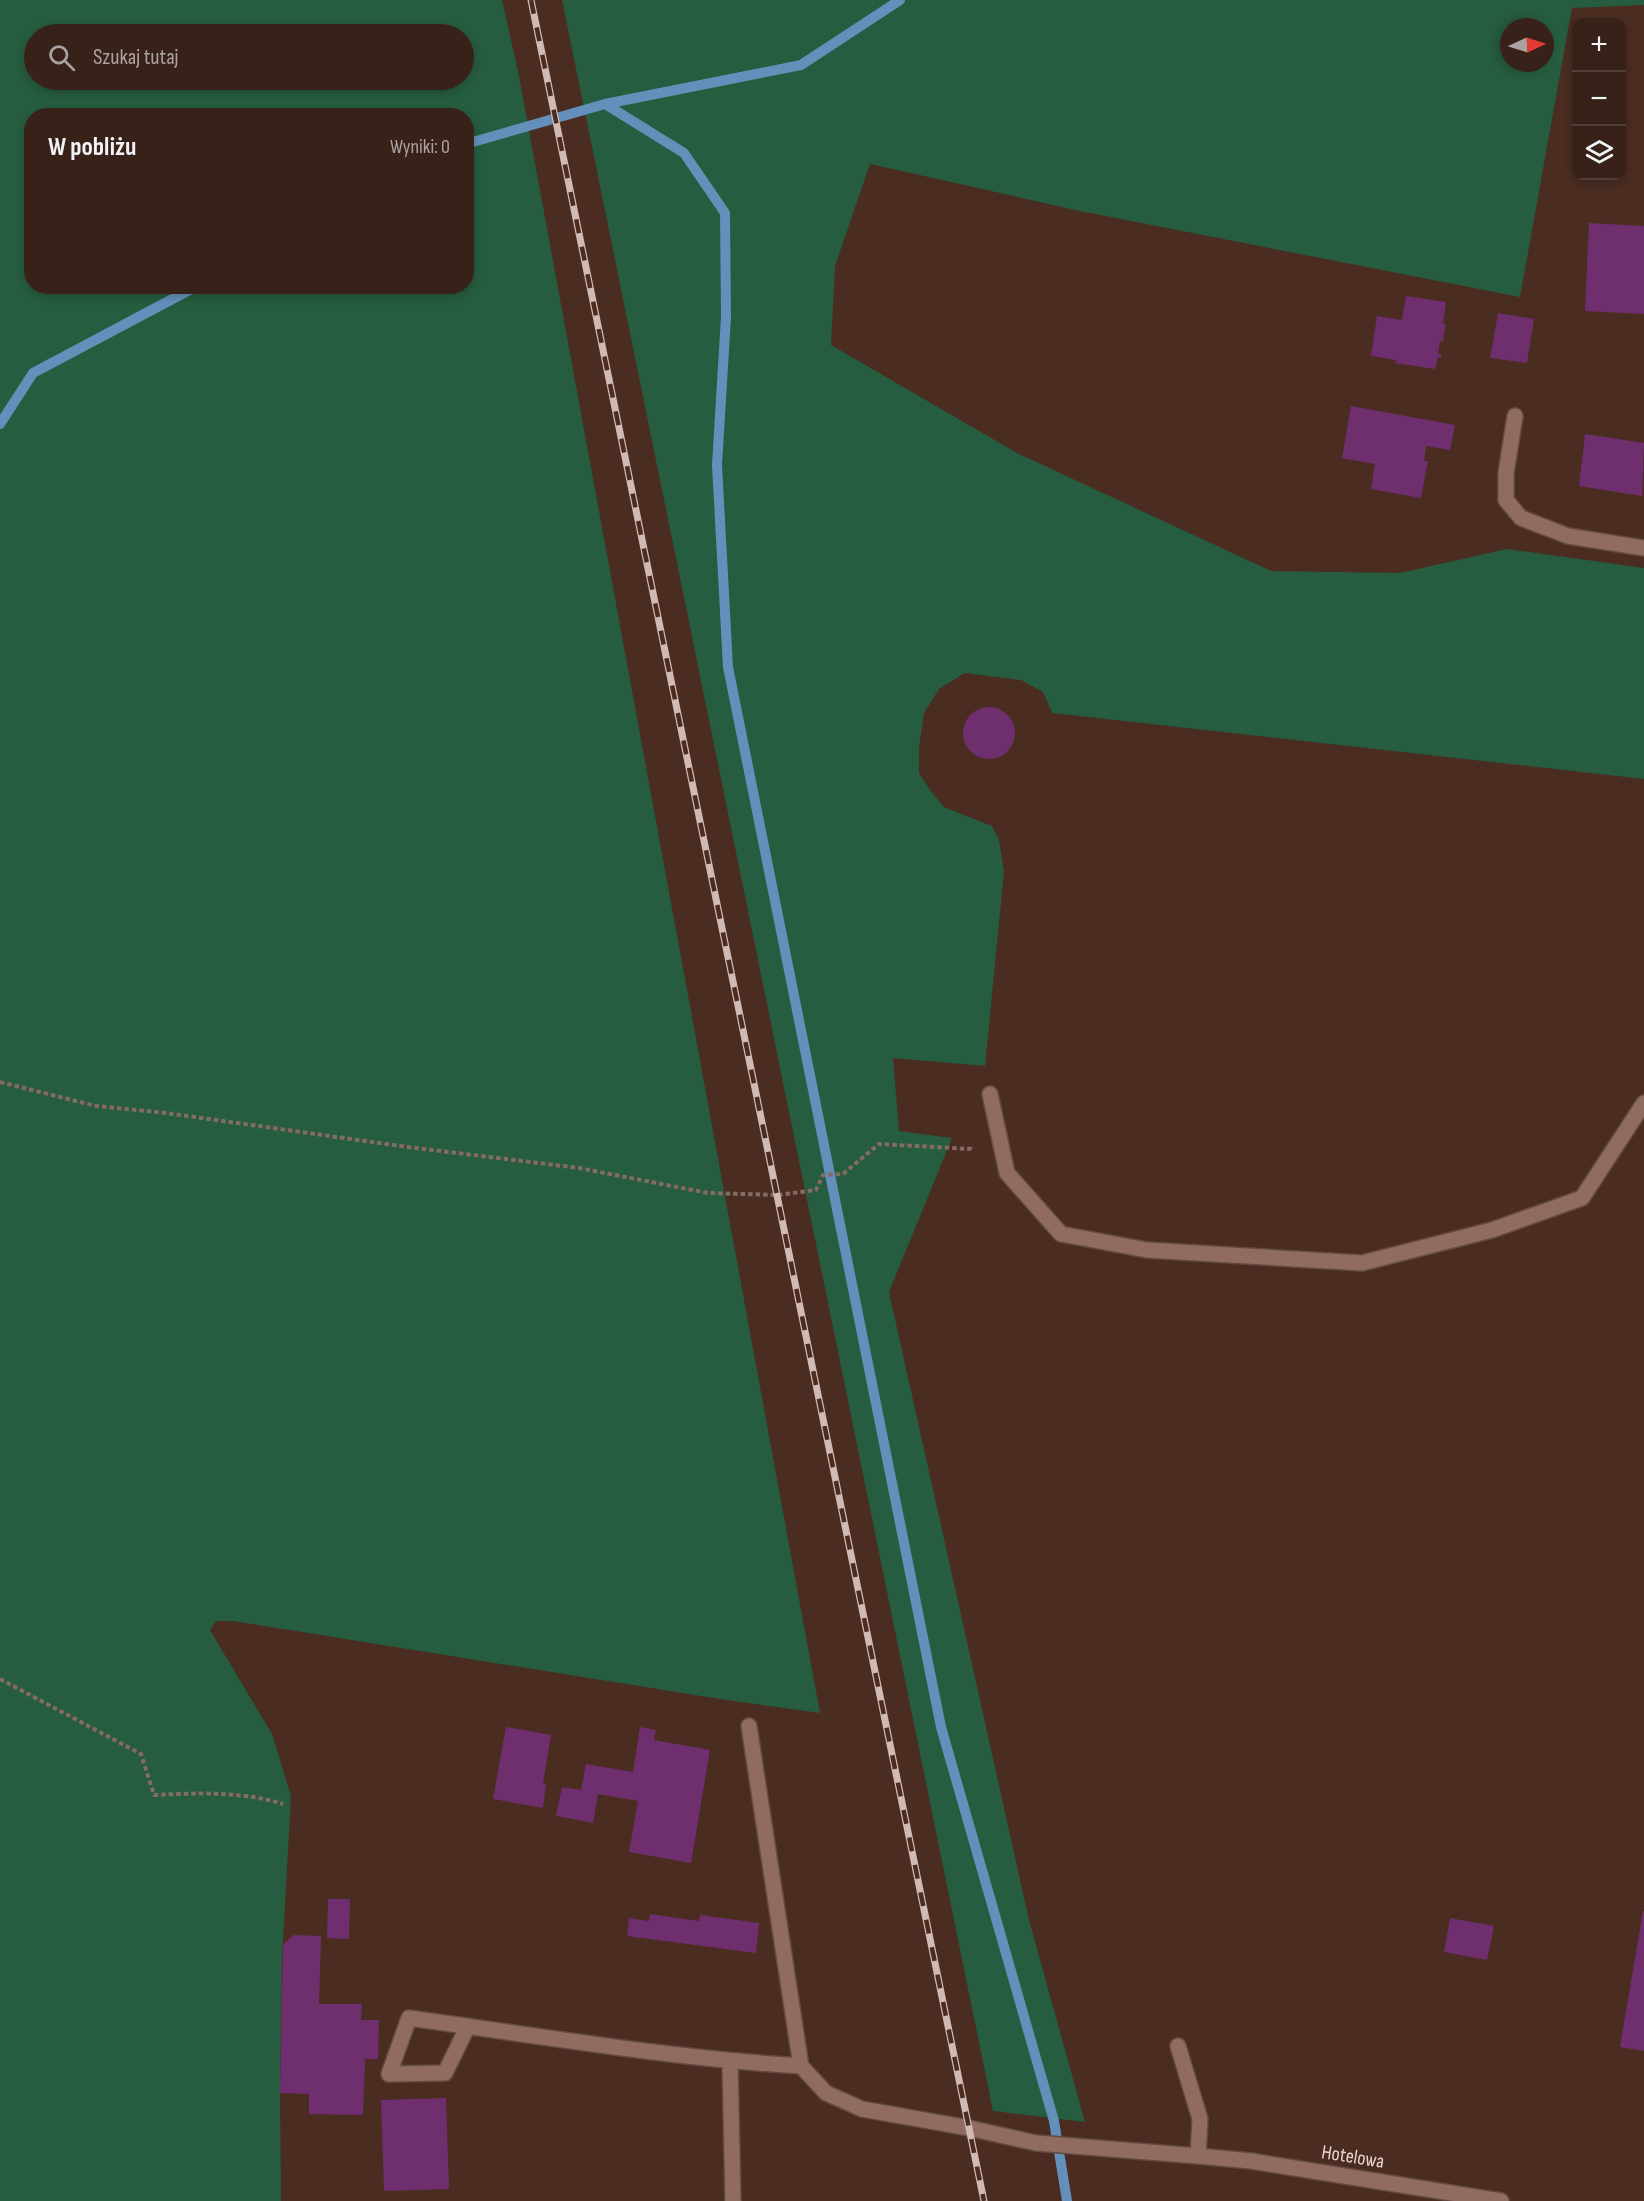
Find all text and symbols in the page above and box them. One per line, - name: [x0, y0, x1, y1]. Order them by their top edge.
- north arrow: [1500, 18, 1554, 72]
- map controls: [1572, 18, 1626, 180]
- button: +: [1572, 18, 1626, 72]
- search box: [24, 24, 474, 90]
- icon: search: [45, 41, 78, 74]
- text: Szukaj tutaj: [93, 44, 179, 71]
- button: −: [1572, 72, 1626, 126]
- button: layers: [1572, 126, 1626, 180]
- text: W pobliżu: [48, 132, 136, 163]
- text: Wyniki: 0: [390, 135, 450, 159]
- street label: Hotelowa: [1320, 2140, 1386, 2174]

